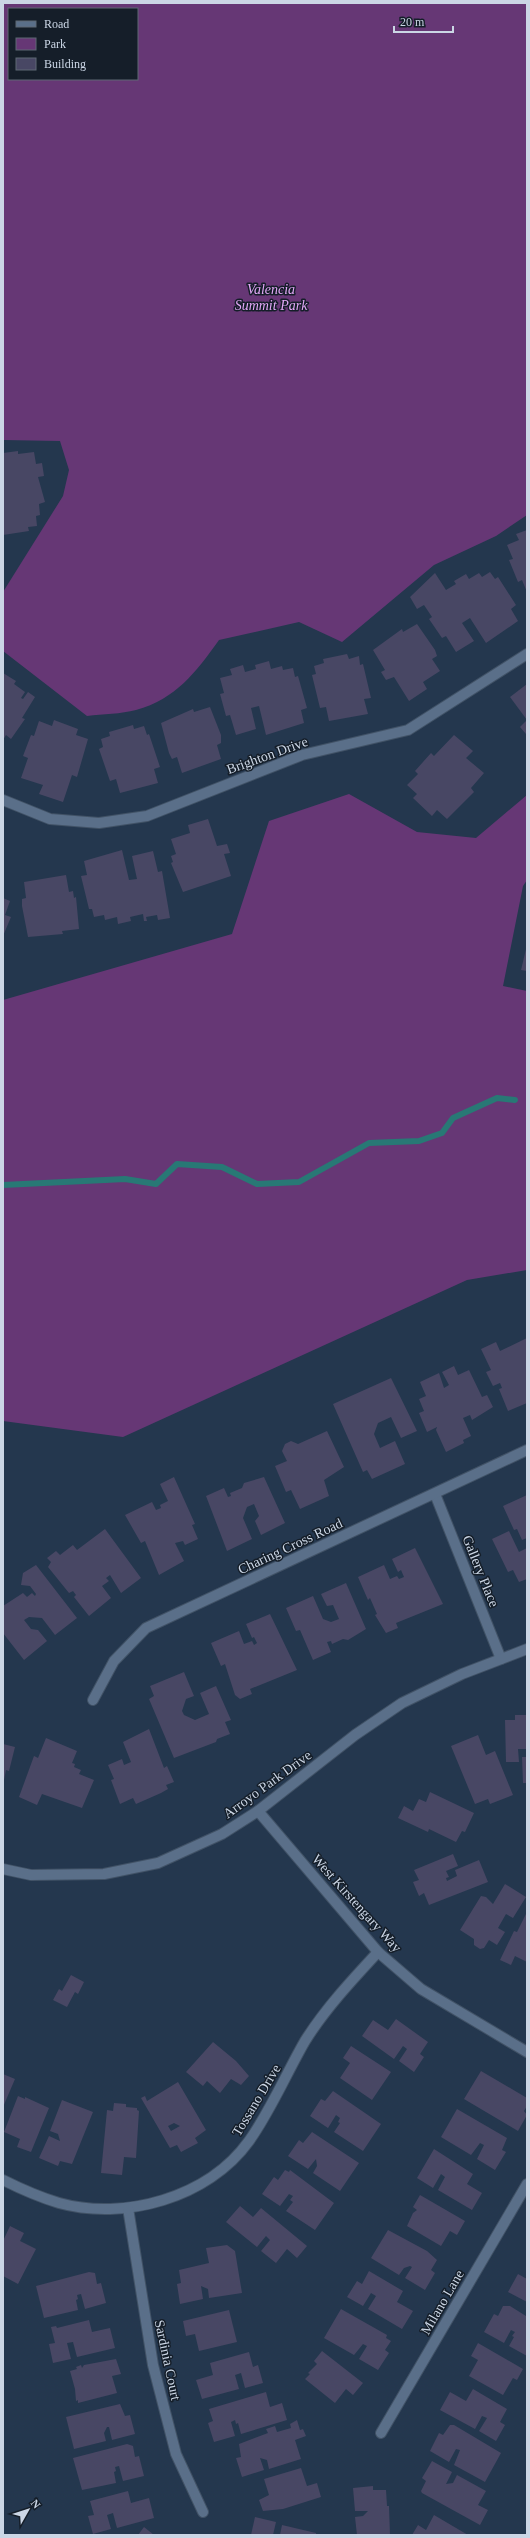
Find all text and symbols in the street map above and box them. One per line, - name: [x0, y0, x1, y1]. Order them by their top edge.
- legend: [8, 8, 138, 80]
- scale bar: [394, 8, 453, 34]
- text: 20 m: [400, 15, 425, 29]
- text: Road: [44, 17, 69, 31]
- text: Park: [44, 37, 66, 51]
- text: Building: [44, 57, 86, 71]
- park label: Valencia Summit Park: [235, 282, 308, 313]
- street label: Brighton Drive: [225, 734, 310, 777]
- street label: Charing Cross Road: [236, 1516, 345, 1577]
- street label: Gallery Place: [459, 1533, 502, 1609]
- street label: Arroyo Park Drive: [220, 1747, 314, 1821]
- street label: West Kirstengary Way: [309, 1852, 404, 1955]
- street label: Tossano Drive: [229, 2062, 284, 2139]
- street label: Milano Lane: [418, 2267, 467, 2337]
- street label: Sardinia Court: [152, 2318, 183, 2402]
- north arrow: [8, 2490, 48, 2530]
- text: N: [29, 2497, 43, 2511]

